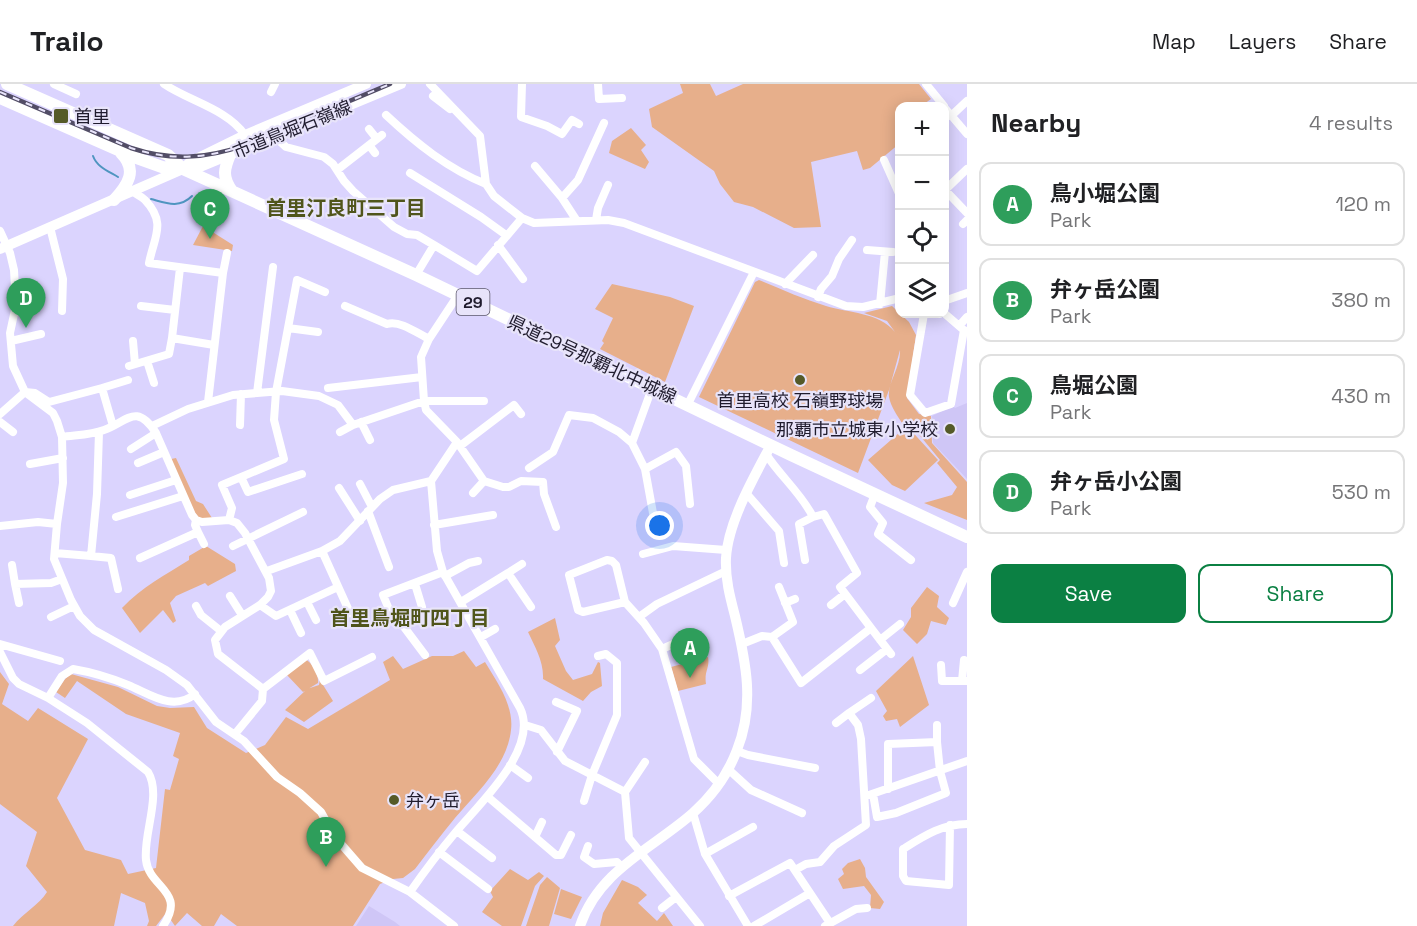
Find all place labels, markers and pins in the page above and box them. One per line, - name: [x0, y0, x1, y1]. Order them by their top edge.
- place label: 首里: [74, 105, 110, 128]
- marker: 首里: [52, 107, 70, 125]
- pin: C: [190, 190, 230, 239]
- pin: D: [6, 278, 46, 328]
- marker: 首里高校 石嶺野球場: [793, 373, 807, 387]
- place label: 首里高校 石嶺野球場: [717, 389, 883, 412]
- place label: 那覇市立城東小学校: [776, 418, 938, 441]
- marker: 那覇市立城東小学校: [943, 422, 957, 436]
- pin: A: [670, 628, 710, 678]
- place label: 弁ヶ岳: [406, 789, 460, 812]
- marker: 弁ヶ岳: [387, 793, 401, 807]
- pin: B: [306, 818, 346, 867]

